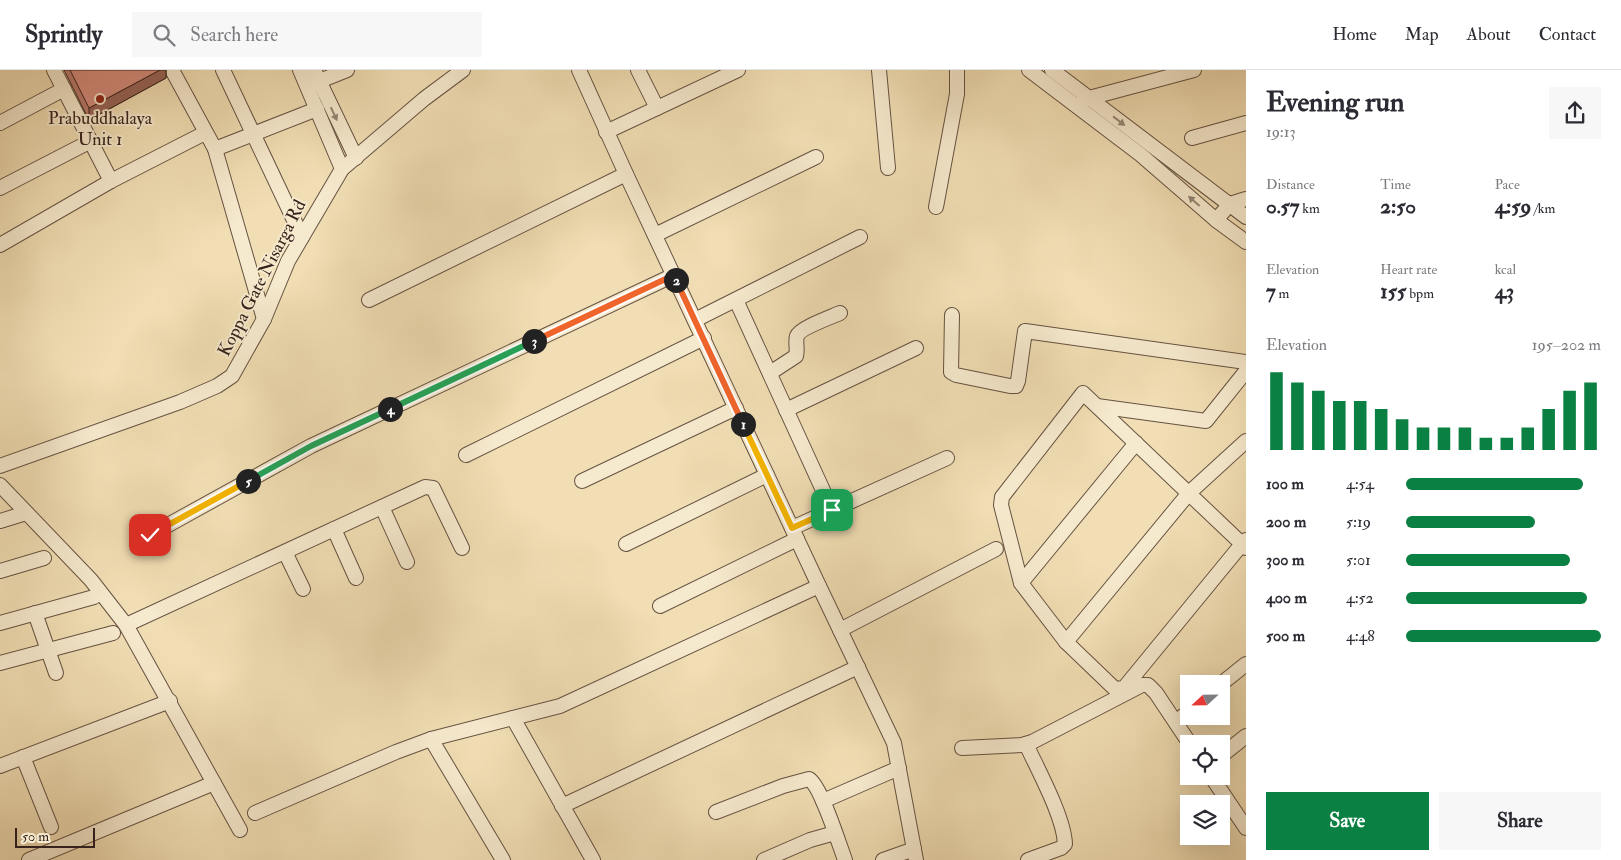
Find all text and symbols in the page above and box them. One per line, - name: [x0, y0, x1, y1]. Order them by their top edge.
- search box: [132, 12, 482, 57]
- text: Sprintly: [25, 19, 102, 50]
- icon: search: [150, 21, 178, 49]
- text: Search here: [190, 23, 278, 47]
- text: Home: [1332, 23, 1377, 46]
- text: Map: [1405, 23, 1439, 46]
- text: About: [1467, 23, 1511, 46]
- text: Contact: [1539, 23, 1596, 46]
- text: Evening run: [1266, 85, 1404, 120]
- button: share: [1549, 87, 1601, 139]
- marker: Prabuddhalaya Unit 1: [94, 93, 106, 105]
- place label: Prabuddhalaya Unit 1: [48, 107, 153, 151]
- one-way arrow: [331, 107, 339, 121]
- one-way arrow: [1112, 116, 1125, 127]
- text: 19:13: [1266, 122, 1296, 142]
- text: Distance: [1266, 176, 1315, 193]
- text: Time: [1380, 176, 1411, 193]
- text: Pace: [1495, 176, 1520, 193]
- text: 0.57: [1266, 193, 1299, 220]
- text: 2:50: [1380, 193, 1416, 220]
- text: 4:59: [1495, 193, 1531, 220]
- one-way arrow: [1188, 195, 1201, 206]
- street label: Koppa Gate Nisarga Rd: [213, 196, 311, 360]
- text: km: [1299, 200, 1320, 217]
- text: /km: [1531, 200, 1555, 217]
- text: Elevation: [1266, 261, 1319, 278]
- text: Heart rate: [1380, 261, 1437, 278]
- text: kcal: [1495, 261, 1516, 278]
- pin: 2: [664, 268, 688, 292]
- text: 2: [673, 272, 680, 289]
- text: 7: [1266, 278, 1276, 305]
- text: 155: [1380, 278, 1406, 305]
- text: 43: [1495, 278, 1514, 305]
- text: m: [1276, 285, 1289, 302]
- text: bpm: [1406, 285, 1434, 302]
- pin: 3: [522, 328, 546, 354]
- text: 3: [532, 333, 537, 350]
- text: Elevation: [1266, 335, 1327, 355]
- text: 195–202 m: [1532, 335, 1601, 355]
- pin: 4: [378, 396, 402, 422]
- text: 4: [387, 401, 394, 418]
- pin: 1: [730, 412, 756, 436]
- text: 1: [741, 416, 746, 433]
- pin: 5: [236, 468, 260, 494]
- text: 5: [245, 473, 252, 490]
- text: 100 m: [1266, 474, 1304, 494]
- text: 4:54: [1346, 474, 1374, 494]
- pin: [811, 489, 853, 531]
- icon: arrive: [818, 496, 846, 524]
- text: 200 m: [1266, 512, 1306, 532]
- text: 5:19: [1346, 512, 1371, 532]
- pin: [129, 514, 171, 556]
- icon: check: [136, 521, 164, 549]
- text: 300 m: [1266, 550, 1304, 570]
- text: 5:01: [1346, 550, 1371, 570]
- text: 400 m: [1266, 588, 1307, 608]
- text: 4:52: [1346, 588, 1374, 608]
- text: 500 m: [1266, 626, 1305, 646]
- text: 4:48: [1346, 626, 1375, 646]
- north arrow: [1180, 675, 1230, 725]
- map controls: [1180, 675, 1230, 845]
- button: locate: [1180, 735, 1230, 785]
- button: Save: [1266, 792, 1429, 850]
- button: Share: [1439, 792, 1601, 850]
- button: layers: [1180, 795, 1230, 845]
- scale bar: [15, 825, 95, 848]
- text: 50 m: [22, 828, 49, 845]

